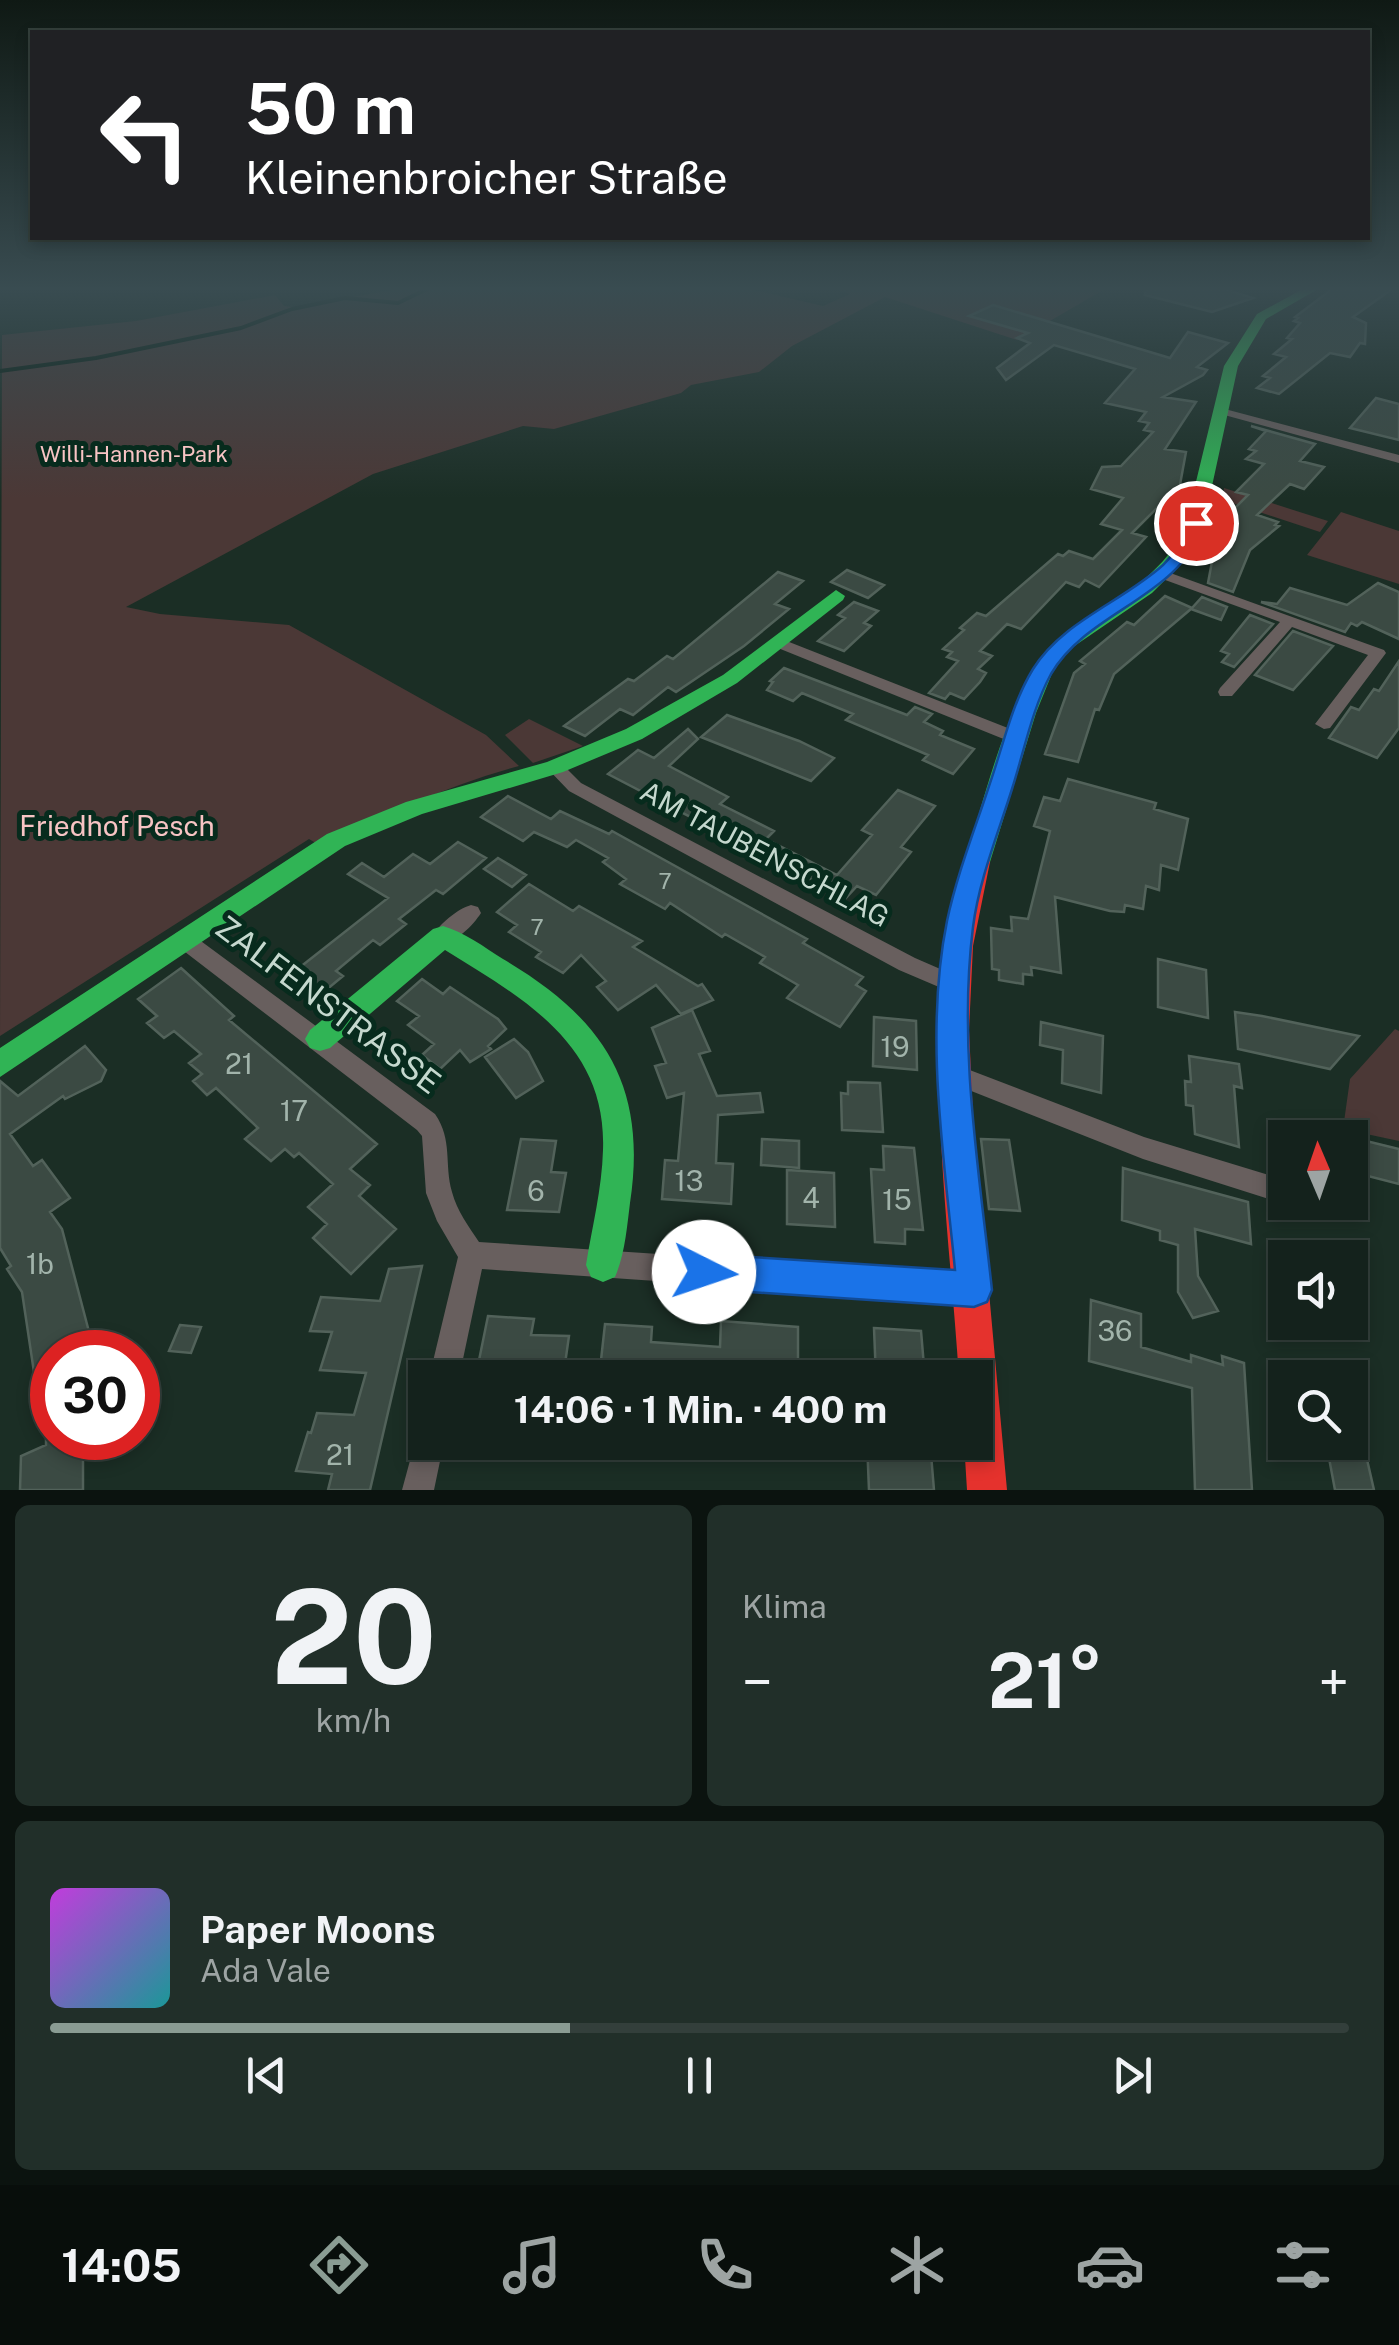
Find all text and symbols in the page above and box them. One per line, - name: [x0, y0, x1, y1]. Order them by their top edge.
- text: 50 m: [245, 67, 416, 150]
- icon: left: [80, 70, 210, 200]
- text: Kleinenbroicher Straße: [245, 151, 728, 204]
- park label: Willi-Hannen-Park: [40, 441, 228, 467]
- pin: [1154, 481, 1239, 566]
- icon: arrive: [1169, 496, 1224, 551]
- street label: AM TAUBENSCHLAG: [635, 774, 895, 933]
- park label: Friedhof Pesch: [19, 809, 215, 842]
- house number: 7: [658, 868, 672, 894]
- street label: ZALFENSTRASSE: [209, 908, 448, 1101]
- house number: 7: [530, 914, 544, 940]
- house number: 19: [881, 1030, 909, 1063]
- house number: 21: [225, 1047, 253, 1080]
- house number: 17: [280, 1094, 308, 1127]
- north arrow: [1268, 1120, 1368, 1220]
- map controls: [1268, 1120, 1368, 1460]
- house number: 13: [674, 1164, 704, 1197]
- house number: 6: [527, 1174, 545, 1207]
- house number: 4: [802, 1181, 820, 1214]
- house number: 15: [882, 1183, 912, 1216]
- position arrow: [652, 1220, 756, 1324]
- button: sound: [1268, 1240, 1368, 1340]
- house number: 1b: [26, 1247, 54, 1280]
- house number: 36: [1098, 1314, 1132, 1347]
- speed limit sign: 30: [30, 1330, 160, 1460]
- button: search: [1268, 1360, 1368, 1460]
- text: 14:06 · 1 Min. · 400 m: [514, 1387, 887, 1432]
- house number: 21: [326, 1438, 354, 1471]
- text: 20: [270, 1561, 437, 1713]
- text: Klima: [742, 1588, 827, 1625]
- text: 21°: [988, 1637, 1103, 1725]
- text: −: [742, 1650, 773, 1714]
- text: +: [1319, 1650, 1349, 1714]
- text: km/h: [316, 1702, 391, 1739]
- text: Paper Moons: [200, 1907, 435, 1952]
- text: Ada Vale: [200, 1952, 331, 1989]
- icon: previous: [239, 2048, 294, 2103]
- icon: pause: [672, 2048, 727, 2103]
- icon: next: [1105, 2048, 1160, 2103]
- icon: directions: [304, 2230, 374, 2300]
- icon: music: [497, 2230, 567, 2300]
- icon: phone: [690, 2230, 760, 2300]
- icon: climate: [882, 2230, 952, 2300]
- icon: car: [1075, 2230, 1145, 2300]
- icon: filters: [1268, 2230, 1338, 2300]
- text: 14:05: [61, 2239, 182, 2292]

